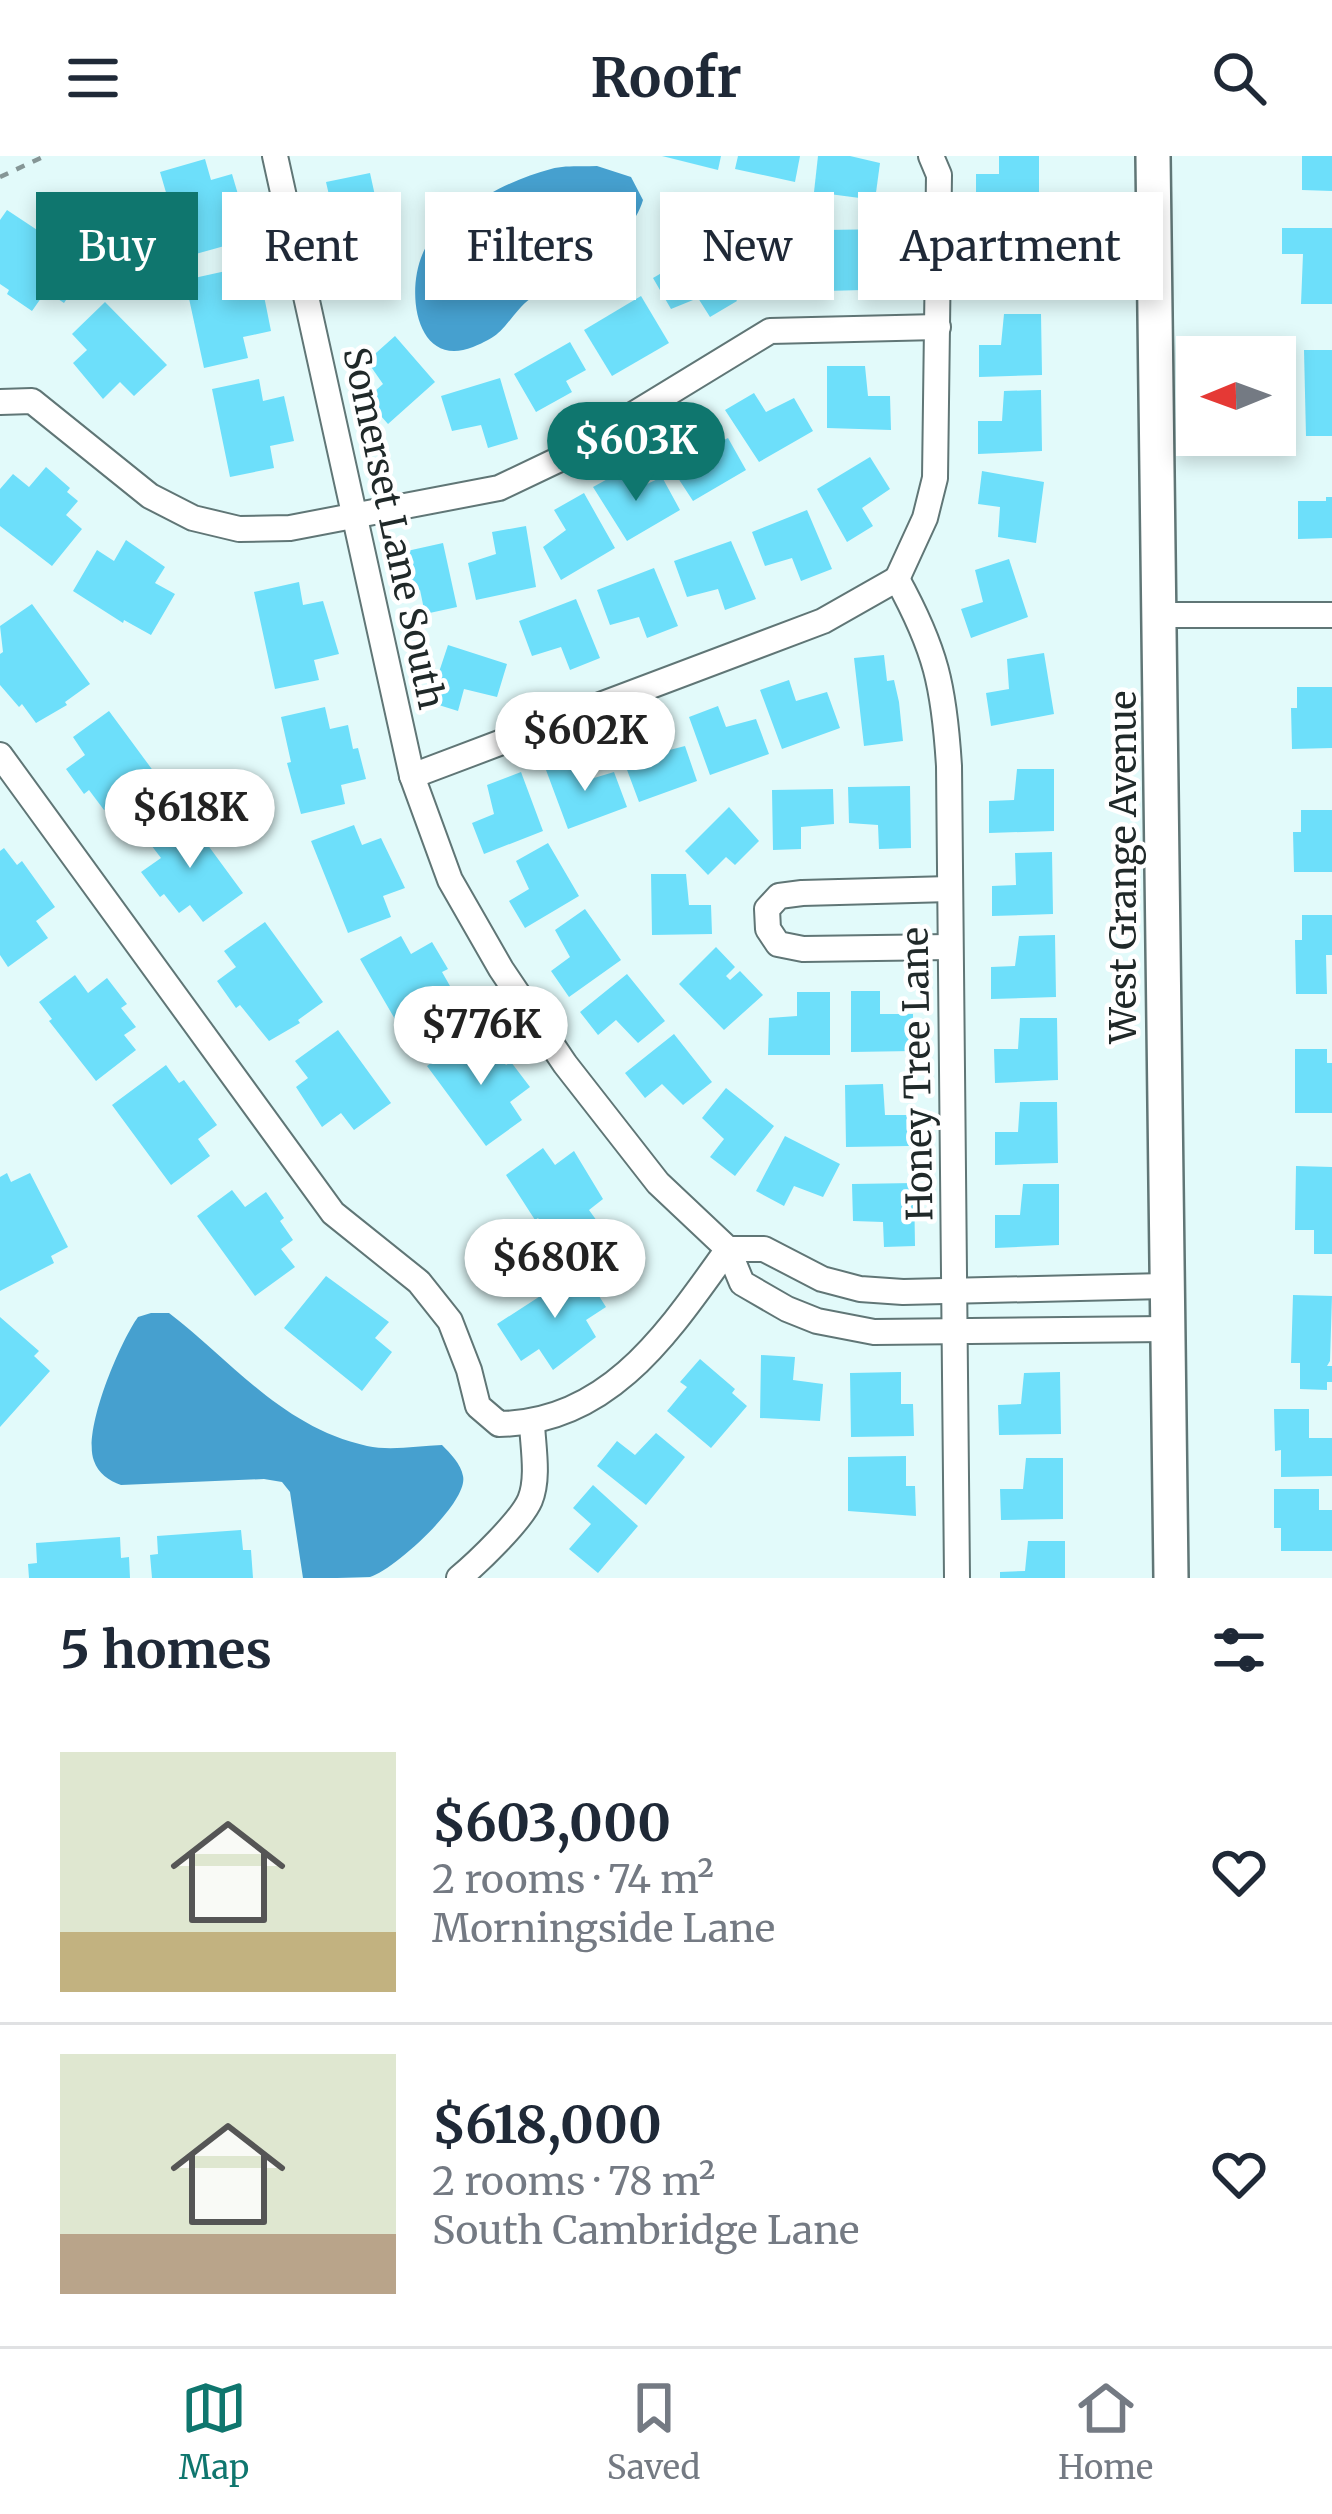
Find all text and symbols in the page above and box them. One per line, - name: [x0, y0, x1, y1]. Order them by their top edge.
- text: Roofr: [590, 44, 742, 112]
- icon: menu: [60, 45, 126, 111]
- icon: search: [1206, 45, 1272, 111]
- chip: Buy: [36, 192, 198, 300]
- chip: Rent: [222, 192, 401, 300]
- chip: Filters: [425, 192, 636, 300]
- chip: New: [660, 192, 834, 300]
- chip: Apartment: [858, 192, 1163, 300]
- north arrow: [1176, 336, 1296, 456]
- map controls: [1176, 336, 1296, 456]
- street label: Somerset Lane South: [333, 343, 454, 713]
- pin: $603K: [552, 402, 720, 504]
- text: $603K: [574, 416, 698, 465]
- street label: West Grange Avenue: [1101, 691, 1146, 1044]
- pin: $602K: [501, 692, 669, 794]
- text: $602K: [522, 706, 648, 755]
- pin: $618K: [106, 769, 274, 871]
- text: $618K: [132, 783, 248, 832]
- street label: Honey Tree Lane: [892, 927, 943, 1221]
- pin: $776K: [397, 986, 565, 1088]
- text: $776K: [421, 1000, 541, 1049]
- pin: $680K: [471, 1219, 639, 1321]
- text: $680K: [491, 1233, 619, 1282]
- icon: filters: [1206, 1617, 1272, 1683]
- text: 5 homes: [60, 1618, 272, 1682]
- text: $603,000: [432, 1791, 671, 1855]
- icon: home: [156, 1800, 300, 1944]
- icon: heart: [1206, 1839, 1272, 1905]
- text: 2 rooms · 74 m²: [432, 1855, 714, 1904]
- text: Morningside Lane: [432, 1904, 775, 1953]
- text: $618,000: [432, 2093, 662, 2157]
- icon: home: [156, 2102, 300, 2246]
- icon: heart: [1206, 2141, 1272, 2207]
- text: 2 rooms · 78 m²: [432, 2157, 715, 2206]
- text: South Cambridge Lane: [432, 2206, 859, 2255]
- tab: Map: [179, 2375, 249, 2488]
- tab: Saved: [607, 2375, 700, 2488]
- tab: Home: [1058, 2375, 1153, 2488]

